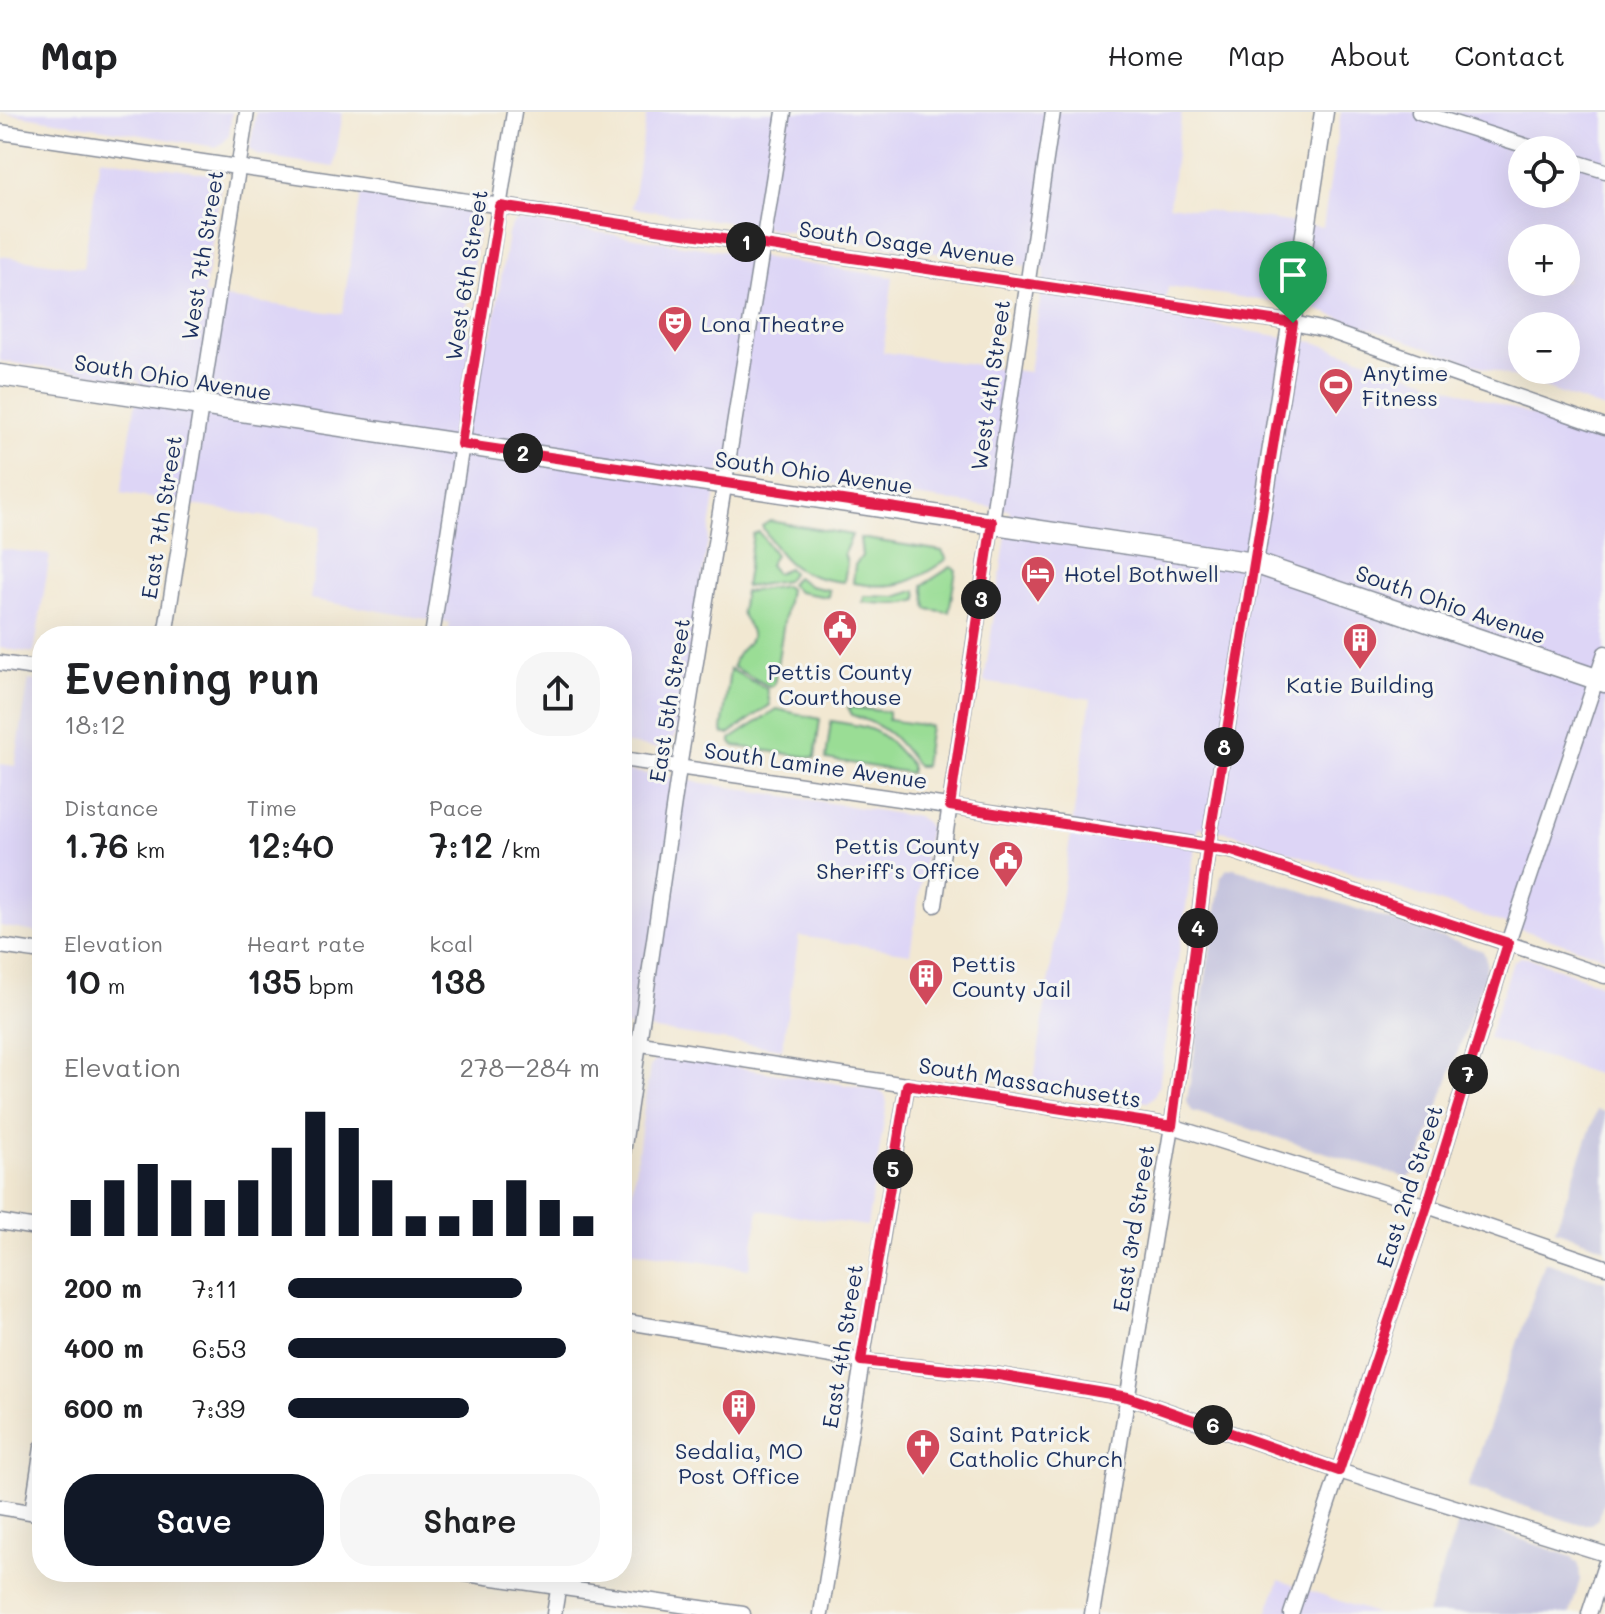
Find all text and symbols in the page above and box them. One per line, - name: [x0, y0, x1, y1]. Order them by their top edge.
- text: Map: [40, 30, 118, 80]
- text: Home: [1108, 37, 1184, 73]
- text: Map: [1228, 37, 1285, 73]
- text: About: [1329, 37, 1410, 73]
- text: Contact: [1454, 37, 1565, 73]
- map controls: [1508, 136, 1580, 384]
- button: locate: [1508, 136, 1580, 208]
- street label: West 7th Street: [174, 168, 230, 342]
- street label: West 6th Street: [438, 187, 494, 363]
- street label: South Osage Avenue: [797, 213, 1017, 273]
- pin: 1: [726, 222, 766, 262]
- button: +: [1508, 224, 1580, 296]
- text: 1: [741, 227, 751, 256]
- pin: [1259, 241, 1327, 323]
- icon: arrive: [1271, 253, 1315, 297]
- street label: West 4th Street: [964, 298, 1016, 472]
- theatre icon: Lona Theatre: [656, 304, 694, 354]
- place label: Lona Theatre: [701, 309, 845, 338]
- button: −: [1508, 312, 1580, 384]
- street label: South Ohio Avenue: [72, 347, 274, 407]
- place label: Anytime Fitness: [1362, 358, 1448, 412]
- sports icon: Anytime Fitness: [1317, 366, 1355, 416]
- street label: East 7th Street: [134, 433, 188, 601]
- pin: 2: [503, 433, 543, 473]
- text: 2: [517, 438, 529, 467]
- street label: South Ohio Avenue: [713, 444, 915, 500]
- hotel icon: Hotel Bothwell: [1019, 554, 1057, 604]
- street label: South Ohio Avenue: [1352, 558, 1550, 650]
- place label: Hotel Bothwell: [1064, 559, 1219, 588]
- pin: 3: [961, 579, 1001, 619]
- text: 3: [974, 584, 988, 613]
- public building icon: Pettis County Courthouse: [821, 608, 859, 658]
- street label: East 5th Street: [642, 616, 696, 784]
- building icon: Katie Building: [1341, 621, 1379, 671]
- text: Evening run: [64, 648, 319, 705]
- button: share: [516, 652, 600, 736]
- place label: Pettis County Courthouse: [767, 657, 913, 711]
- place label: Katie Building: [1286, 670, 1434, 699]
- text: 18:12: [64, 707, 126, 741]
- pin: 8: [1204, 727, 1244, 767]
- text: 8: [1217, 732, 1231, 761]
- street label: South Lamine Avenue: [703, 735, 929, 795]
- text: Distance: [64, 793, 159, 822]
- text: Time: [247, 793, 297, 822]
- text: Pace: [429, 793, 483, 822]
- text: 1.76: [64, 822, 129, 867]
- text: 12:40: [247, 822, 334, 867]
- text: 7:12: [429, 822, 493, 867]
- place label: Pettis County Sheriff's Office: [816, 831, 980, 885]
- text: km: [129, 835, 165, 864]
- text: /km: [493, 835, 541, 864]
- public building icon: Pettis County Sheriff's Office: [987, 839, 1025, 889]
- pin: 4: [1178, 908, 1218, 948]
- text: 4: [1191, 913, 1205, 942]
- text: Elevation: [64, 929, 163, 958]
- text: Heart rate: [247, 929, 365, 958]
- text: kcal: [429, 929, 473, 958]
- place label: Pettis County Jail: [952, 949, 1071, 1003]
- building icon: Pettis County Jail: [907, 957, 945, 1007]
- text: 10: [64, 958, 101, 1003]
- text: 135: [247, 958, 302, 1003]
- text: 138: [429, 958, 486, 1003]
- text: m: [101, 971, 125, 1000]
- text: bpm: [302, 971, 354, 1000]
- text: Elevation: [64, 1050, 181, 1084]
- text: 278–284 m: [460, 1050, 600, 1084]
- street label: South Massachusetts: [917, 1050, 1143, 1114]
- pin: 7: [1448, 1054, 1488, 1094]
- text: 7: [1462, 1059, 1474, 1088]
- street label: East 2nd Street: [1369, 1101, 1449, 1271]
- street label: East 3rd Street: [1105, 1142, 1161, 1314]
- pin: 5: [873, 1149, 913, 1189]
- text: 5: [887, 1154, 899, 1183]
- street label: East 4th Street: [815, 1262, 869, 1430]
- text: 200 m: [64, 1271, 142, 1305]
- text: 7:11: [192, 1271, 238, 1305]
- text: 400 m: [64, 1331, 144, 1365]
- text: 6:53: [192, 1331, 246, 1365]
- building icon: Sedalia, MO Post Office: [720, 1387, 758, 1437]
- text: 600 m: [64, 1391, 143, 1425]
- text: 7:39: [192, 1391, 245, 1425]
- pin: 6: [1193, 1405, 1233, 1445]
- text: 6: [1206, 1410, 1220, 1439]
- place label: Saint Patrick Catholic Church: [949, 1419, 1122, 1473]
- church icon: Saint Patrick Catholic Church: [904, 1427, 942, 1477]
- place label: Sedalia, MO Post Office: [675, 1436, 803, 1490]
- button: Save: [64, 1474, 324, 1566]
- button: Share: [340, 1474, 600, 1566]

